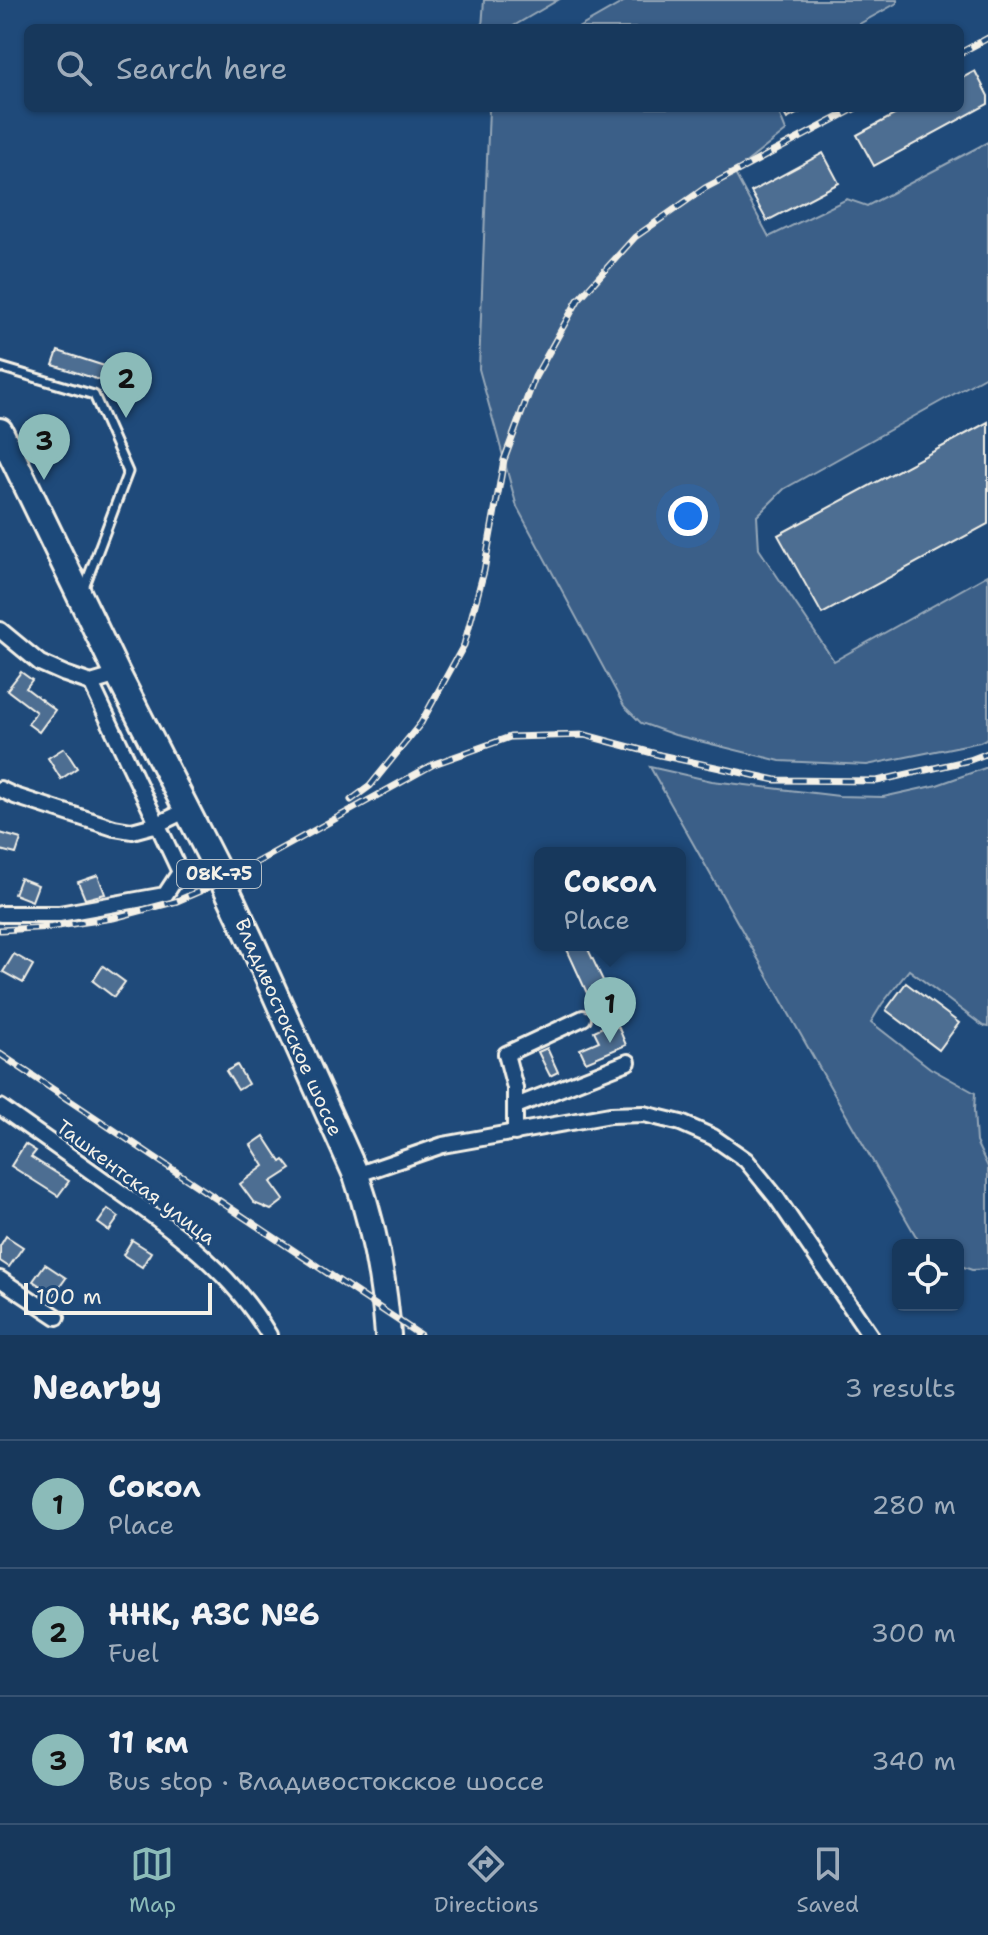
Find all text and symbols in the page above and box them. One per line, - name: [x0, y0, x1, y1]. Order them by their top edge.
- search box: [24, 24, 964, 112]
- icon: search: [52, 46, 96, 90]
- text: Search here: [116, 48, 287, 89]
- pin: 2: [100, 352, 152, 418]
- pin: 3: [18, 414, 70, 480]
- your location: [668, 496, 708, 536]
- popup: [534, 847, 686, 951]
- road number: 08К-75: [177, 860, 261, 888]
- text: Сокол: [564, 861, 656, 902]
- text: Place: [564, 902, 630, 937]
- street label: Владивостокское шоссе: [229, 914, 349, 1140]
- pin: 1: [584, 977, 636, 1043]
- street label: Ташкентская улица: [51, 1113, 221, 1251]
- map controls: [892, 1239, 964, 1311]
- button: locate: [892, 1239, 964, 1311]
- scale bar: [24, 1279, 212, 1315]
- text: 100 m: [36, 1282, 102, 1311]
- text: Nearby: [32, 1364, 162, 1410]
- text: 3 results: [844, 1370, 956, 1405]
- text: Сокол: [108, 1466, 201, 1507]
- text: 1: [52, 1487, 64, 1522]
- text: 280 m: [871, 1487, 956, 1522]
- text: Place: [108, 1507, 174, 1542]
- text: ННК, АЗС №6: [108, 1594, 320, 1635]
- text: 2: [49, 1615, 67, 1650]
- text: 300 m: [871, 1615, 956, 1650]
- text: Fuel: [108, 1635, 159, 1670]
- text: 11 км: [108, 1722, 189, 1763]
- text: 3: [49, 1743, 67, 1778]
- text: 340 m: [871, 1743, 956, 1778]
- text: Bus stop · Владивостокское шоссе: [108, 1763, 544, 1798]
- tab: Map: [129, 1842, 176, 1919]
- tab: Directions: [434, 1842, 539, 1919]
- tab: Saved: [797, 1842, 859, 1919]

